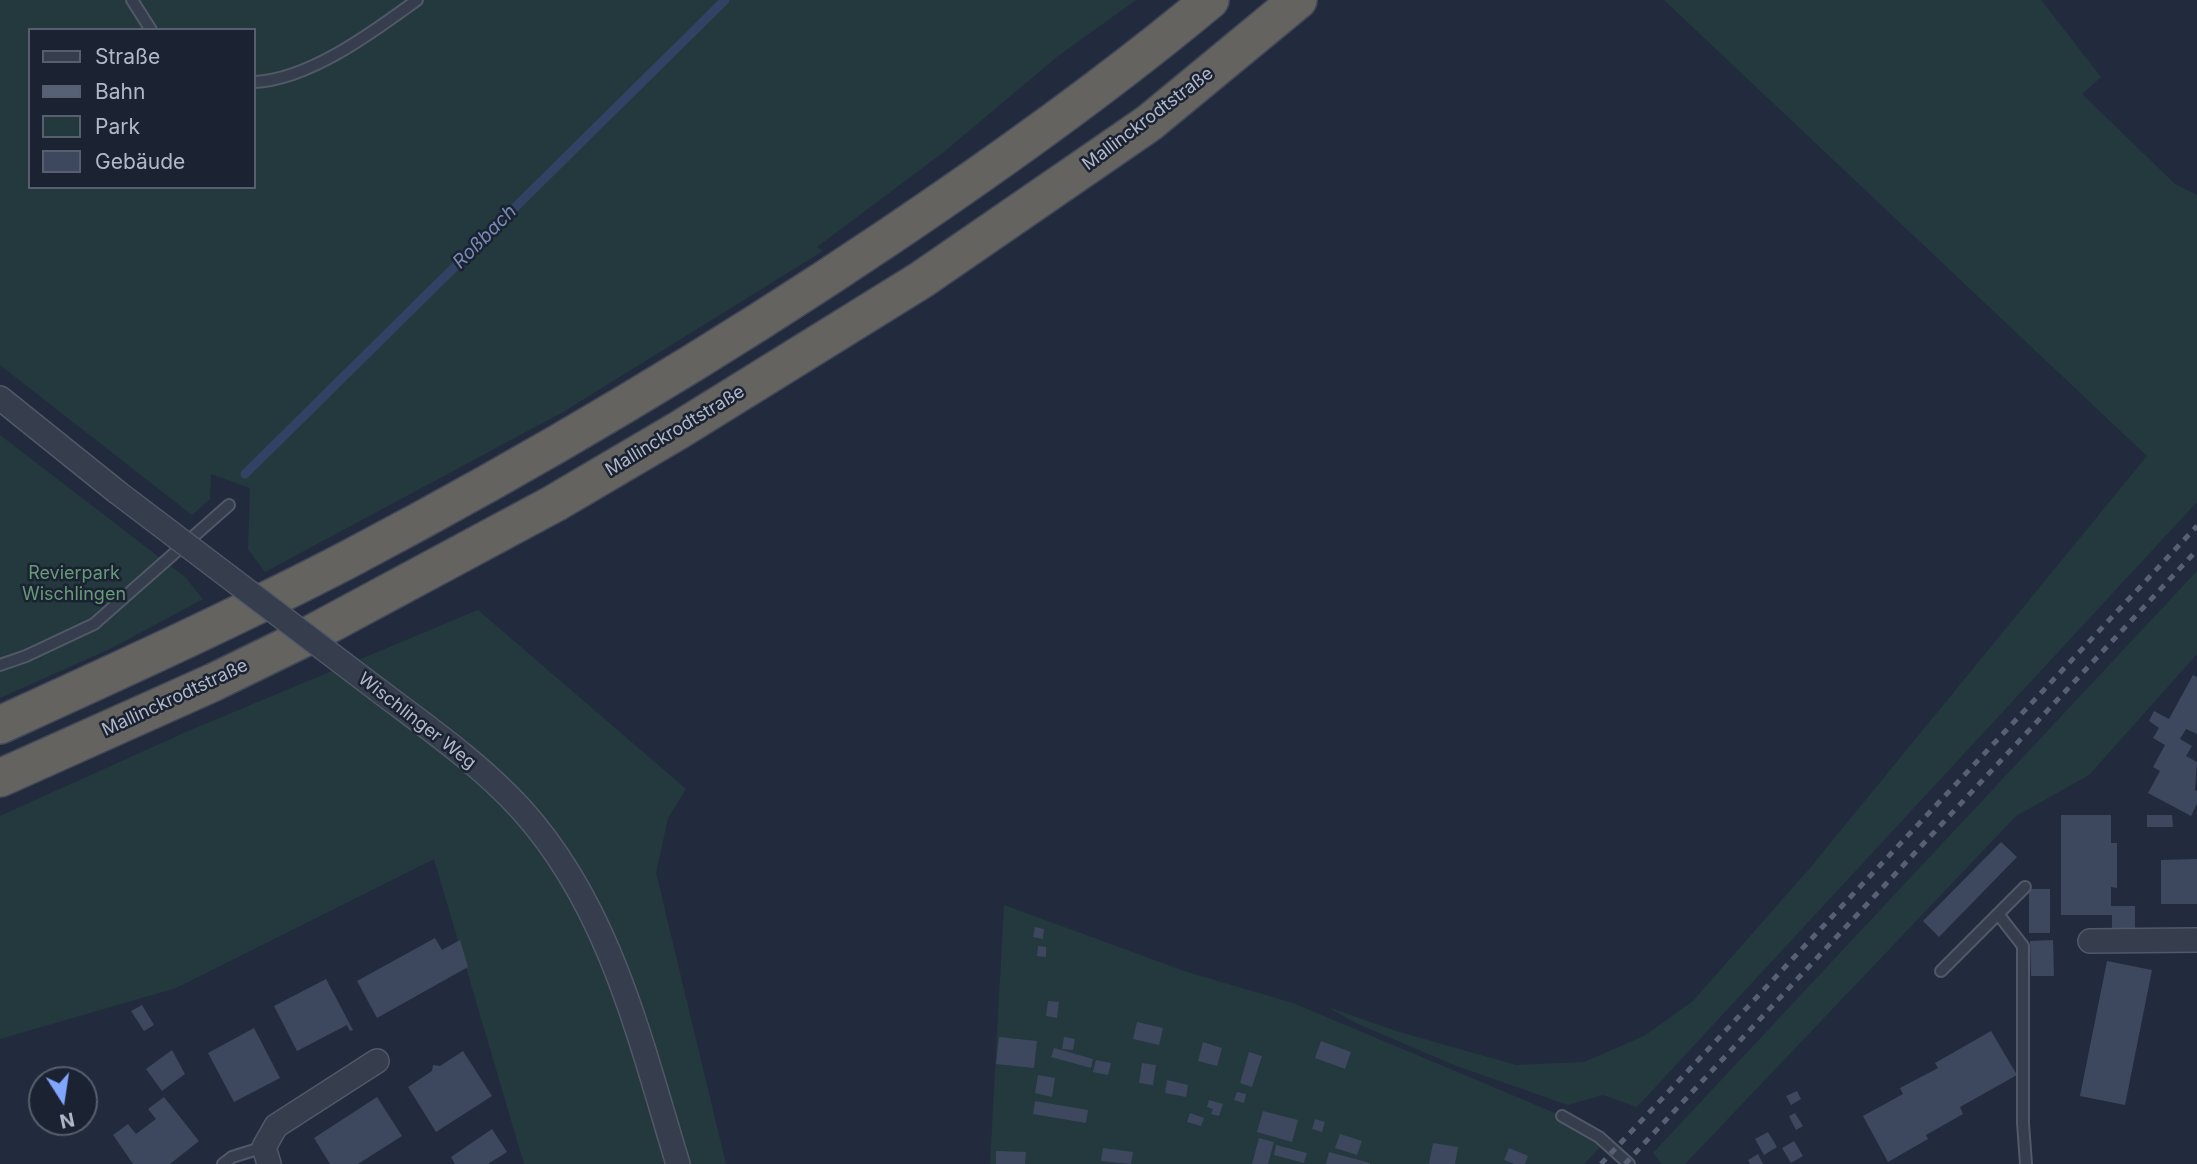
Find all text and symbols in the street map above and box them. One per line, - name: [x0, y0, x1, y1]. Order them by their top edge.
- legend: [28, 28, 256, 189]
- text: Straße: [95, 44, 160, 69]
- street label: Mallinckrodtstraße: [1078, 63, 1218, 175]
- text: Bahn: [95, 79, 145, 104]
- text: Park: [95, 114, 140, 139]
- text: Gebäude: [95, 149, 185, 174]
- water label: Roßbach: [448, 200, 522, 274]
- street label: Mallinckrodtstraße: [602, 381, 748, 481]
- park label: Revierpark Wischlingen: [22, 563, 126, 606]
- street label: Mallinckrodtstraße: [99, 655, 251, 741]
- street label: Wischlinger Weg: [354, 668, 480, 774]
- north arrow: [28, 1066, 98, 1136]
- text: N: [58, 1107, 77, 1133]

